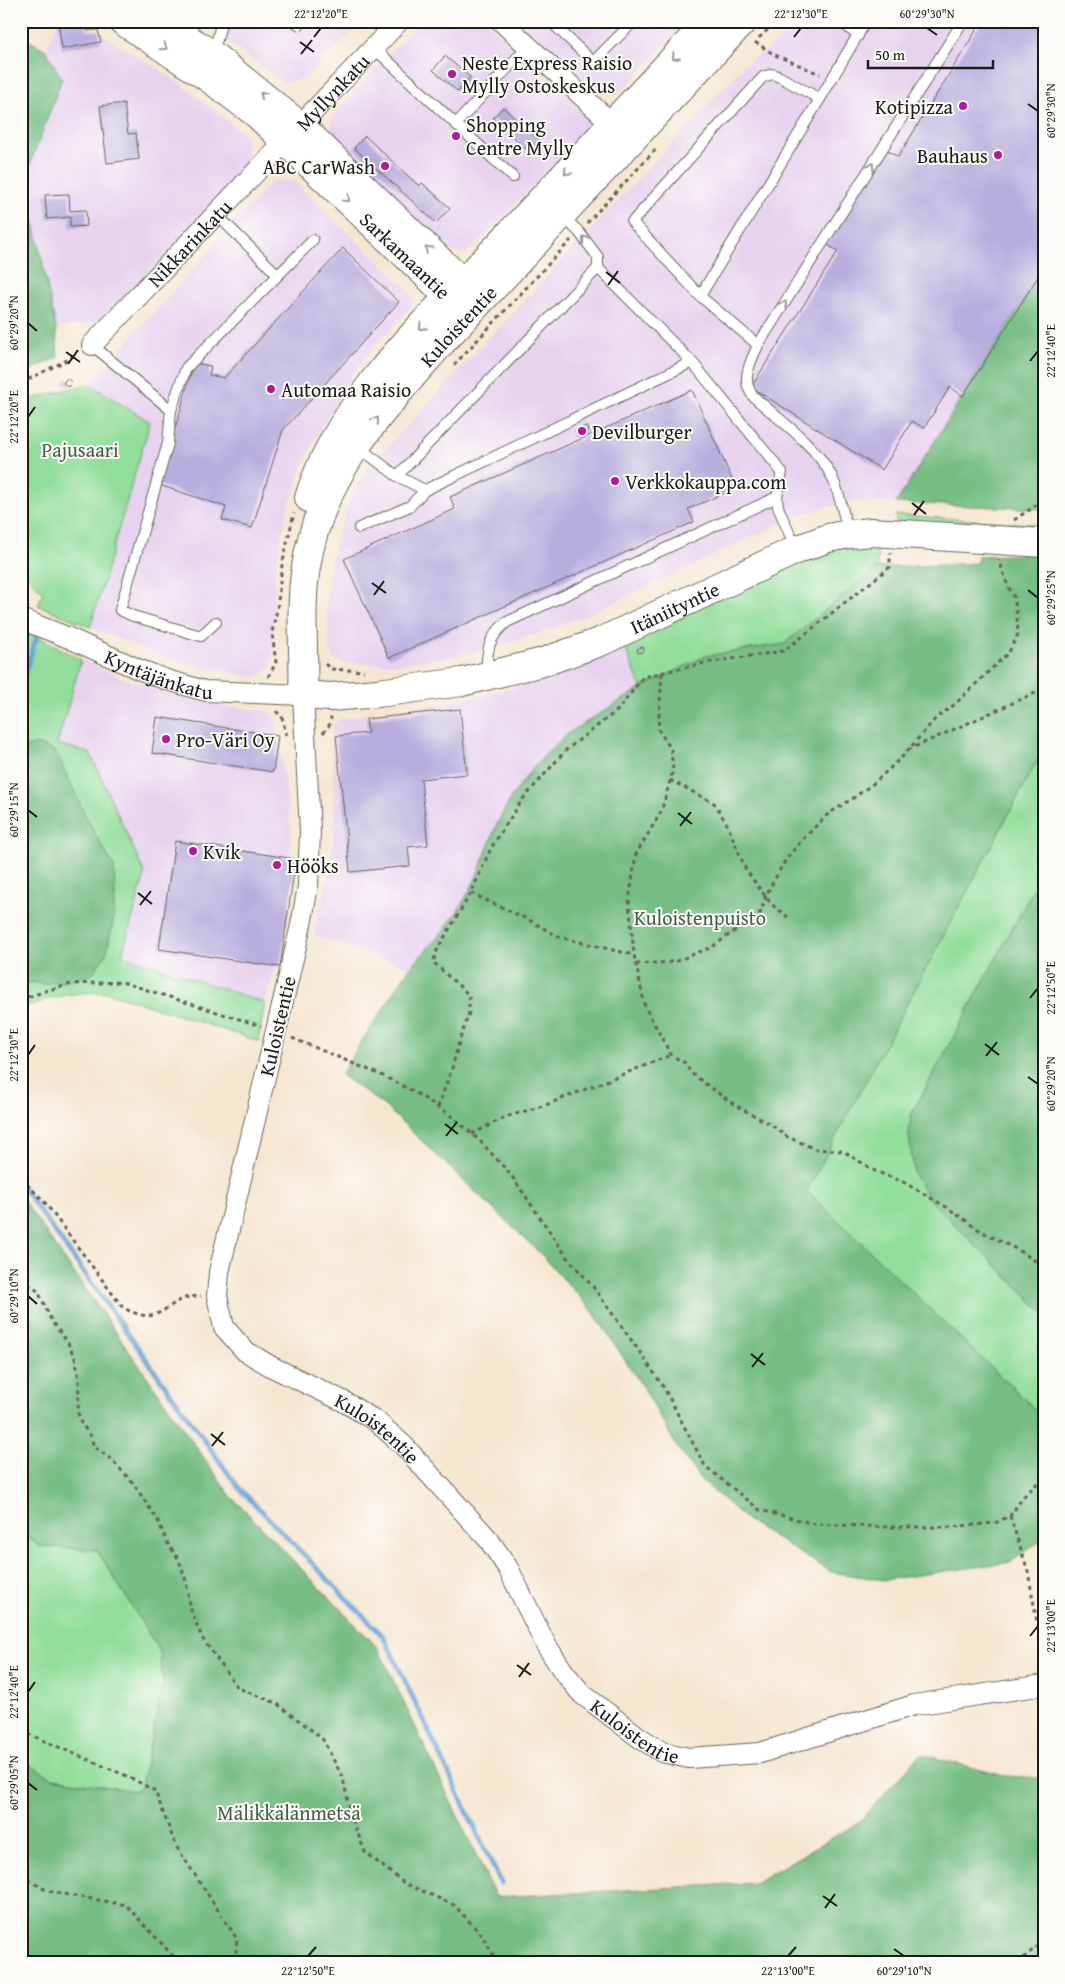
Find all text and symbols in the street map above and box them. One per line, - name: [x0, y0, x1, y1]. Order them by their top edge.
- text: 22°12'20"E: [294, 5, 348, 22]
- text: 22°12'30"E: [774, 5, 828, 22]
- text: 60°29'30"N: [899, 5, 955, 22]
- scale bar: [868, 38, 992, 70]
- one-way arrow: [158, 41, 168, 50]
- text: 50 m: [875, 44, 906, 65]
- street label: Myllynkatu: [288, 47, 376, 137]
- place label: Neste Express Raisio Mylly Ostoskeskus: [462, 48, 632, 100]
- one-way arrow: [672, 51, 681, 60]
- marker: Neste Express Raisio Mylly Ostoskeskus: [446, 68, 458, 80]
- text: 60°29'30"N: [1042, 83, 1059, 139]
- one-way arrow: [259, 91, 268, 100]
- place label: Kotipizza: [875, 92, 954, 121]
- marker: Kotipizza: [957, 100, 969, 112]
- place label: Shopping Centre Mylly: [466, 110, 574, 162]
- marker: Shopping Centre Mylly: [450, 130, 462, 142]
- place label: Bauhaus: [917, 141, 988, 170]
- marker: Bauhaus: [992, 149, 1004, 161]
- place label: ABC CarWash: [263, 152, 375, 181]
- marker: ABC CarWash: [379, 160, 391, 172]
- one-way arrow: [865, 163, 875, 172]
- one-way arrow: [564, 167, 573, 176]
- street label: Nikkarinkatu: [140, 192, 238, 293]
- one-way arrow: [341, 193, 350, 202]
- street label: Sarkamaantie: [354, 205, 458, 305]
- one-way arrow: [582, 236, 590, 245]
- one-way arrow: [425, 246, 434, 255]
- street label: Kuloistentie: [412, 278, 503, 373]
- text: 60°29'20"N: [5, 295, 22, 351]
- one-way arrow: [778, 300, 787, 309]
- one-way arrow: [419, 322, 428, 331]
- text: 22°12'40"E: [1042, 324, 1059, 378]
- place label: Automaa Raisio: [281, 375, 411, 404]
- marker: Automaa Raisio: [265, 383, 277, 395]
- text: 22°12'20"E: [5, 390, 22, 444]
- one-way arrow: [371, 417, 379, 426]
- place label: Devilburger: [592, 417, 692, 446]
- marker: Devilburger: [576, 425, 588, 437]
- park label: Pajusaari: [41, 435, 119, 464]
- place label: Verkkokauppa.com: [625, 467, 787, 496]
- marker: Verkkokauppa.com: [609, 475, 621, 487]
- text: 60°29'25"N: [1042, 570, 1059, 626]
- street label: Itäniityntie: [625, 574, 724, 640]
- street label: Kyntäjänkatu: [100, 641, 213, 706]
- place label: Pro-Väri Oy: [176, 725, 275, 754]
- marker: Pro-Väri Oy: [160, 733, 172, 745]
- text: 60°29'15"N: [5, 782, 22, 838]
- place label: Kvik: [203, 837, 241, 866]
- marker: Kvik: [187, 845, 199, 857]
- place label: Hööks: [287, 851, 339, 880]
- marker: Hööks: [271, 859, 283, 871]
- park label: Kuloistenpuisto: [634, 903, 766, 932]
- text: 22°12'50"E: [1042, 961, 1059, 1015]
- street label: Kuloistentie: [251, 973, 303, 1079]
- text: 22°12'30"E: [5, 1028, 22, 1082]
- text: 60°29'20"N: [1042, 1056, 1059, 1112]
- text: 60°29'10"N: [5, 1268, 22, 1324]
- street label: Kuloistentie: [330, 1385, 427, 1470]
- text: 22°13'00"E: [1042, 1599, 1059, 1653]
- text: 22°12'40"E: [5, 1665, 22, 1719]
- street label: Kuloistentie: [585, 1691, 682, 1770]
- text: 60°29'05"N: [5, 1755, 22, 1811]
- park label: Mälikkälänmetsä: [217, 1798, 361, 1827]
- text: 22°12'50"E: [281, 1962, 335, 1979]
- text: 22°13'00"E: [761, 1962, 815, 1979]
- text: 60°29'10"N: [876, 1962, 932, 1979]

